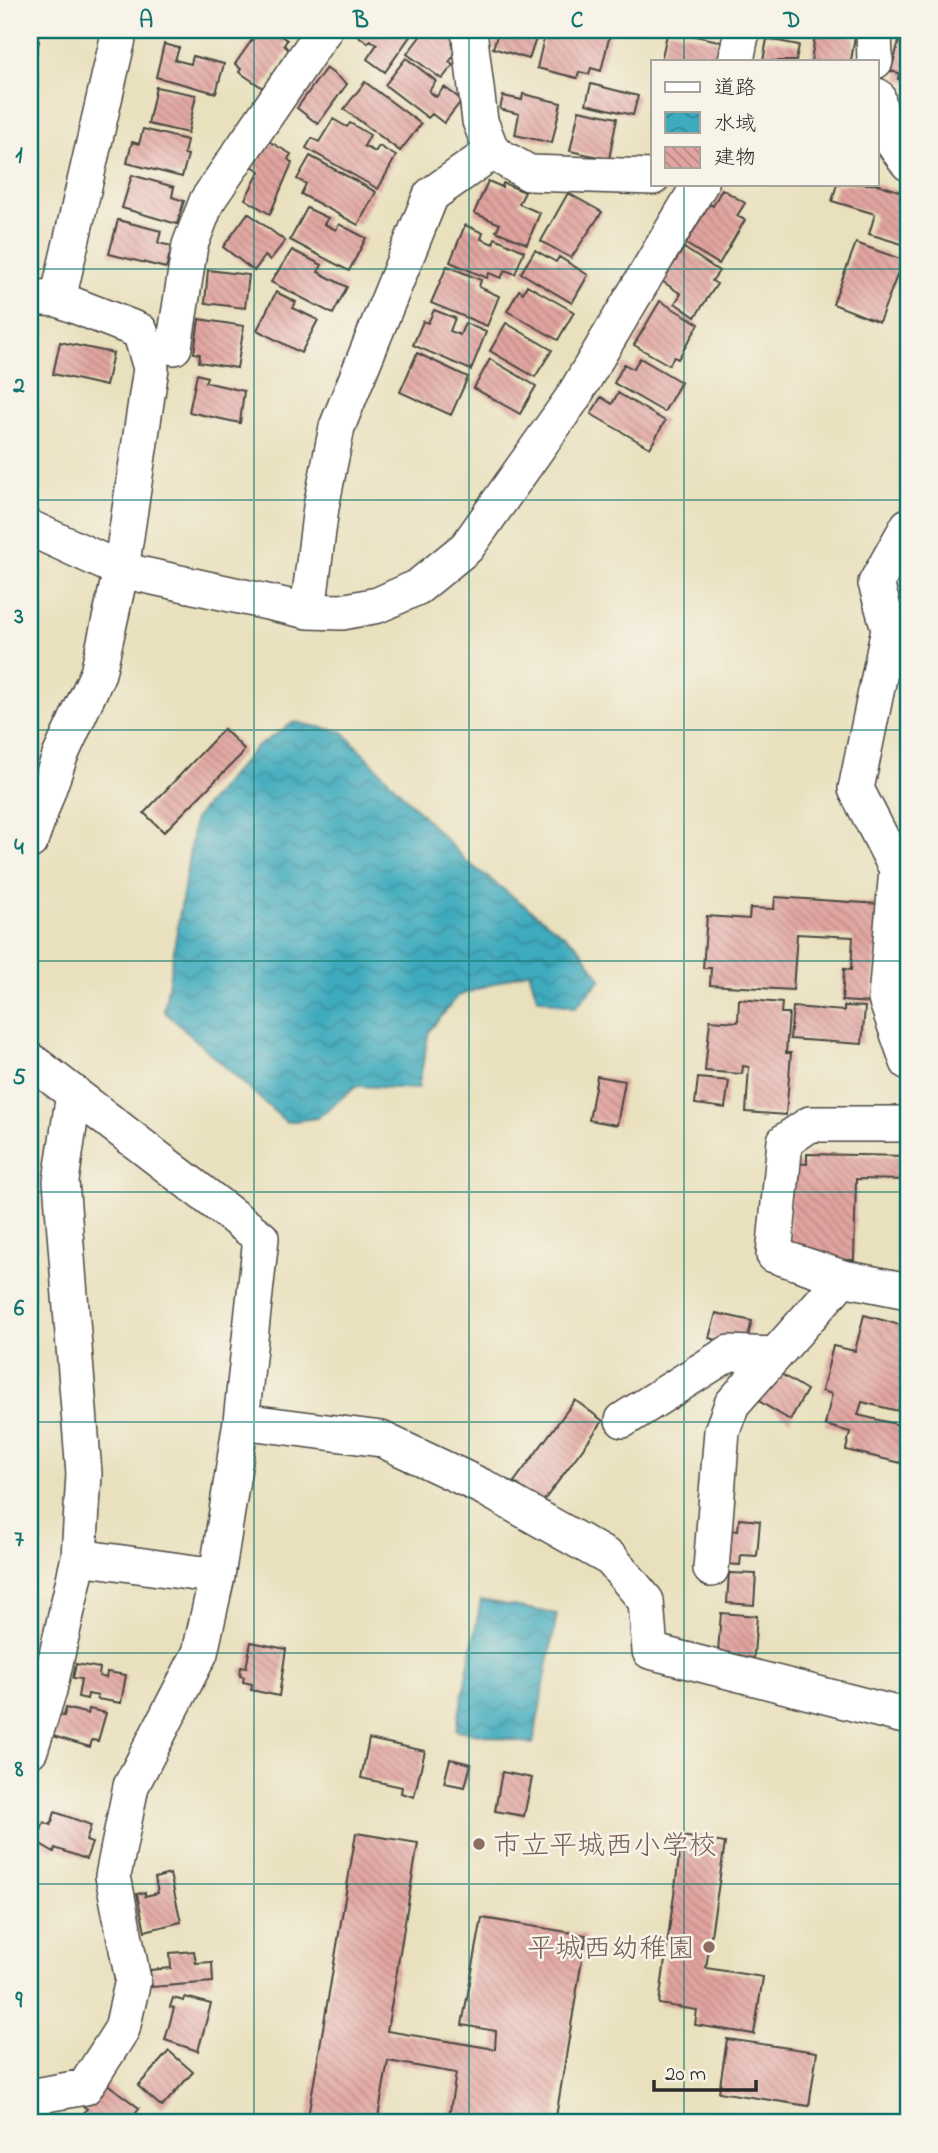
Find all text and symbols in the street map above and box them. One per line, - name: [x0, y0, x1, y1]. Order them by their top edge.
- text: A: [139, 5, 153, 38]
- text: B: [352, 5, 369, 38]
- text: C: [571, 5, 584, 38]
- text: D: [783, 5, 800, 38]
- legend: [651, 60, 878, 186]
- text: 道路: [714, 74, 756, 104]
- text: 水域: [714, 110, 756, 140]
- text: 1: [15, 140, 23, 173]
- text: 建物: [714, 144, 756, 174]
- text: 2: [12, 370, 25, 403]
- text: 3: [13, 601, 24, 634]
- text: 4: [14, 832, 24, 865]
- text: 5: [12, 1062, 26, 1095]
- text: 6: [14, 1293, 25, 1326]
- text: 7: [14, 1524, 24, 1557]
- text: 8: [14, 1754, 24, 1787]
- place label: 市立平城西小学校: [493, 1827, 717, 1868]
- marker: 市立平城西小学校: [471, 1836, 487, 1852]
- place label: 平城西幼稚園: [527, 1930, 695, 1971]
- marker: 平城西幼稚園: [701, 1939, 717, 1955]
- text: 9: [15, 1985, 24, 2018]
- scale bar: [654, 2048, 756, 2092]
- text: 20 m: [665, 2060, 706, 2090]

